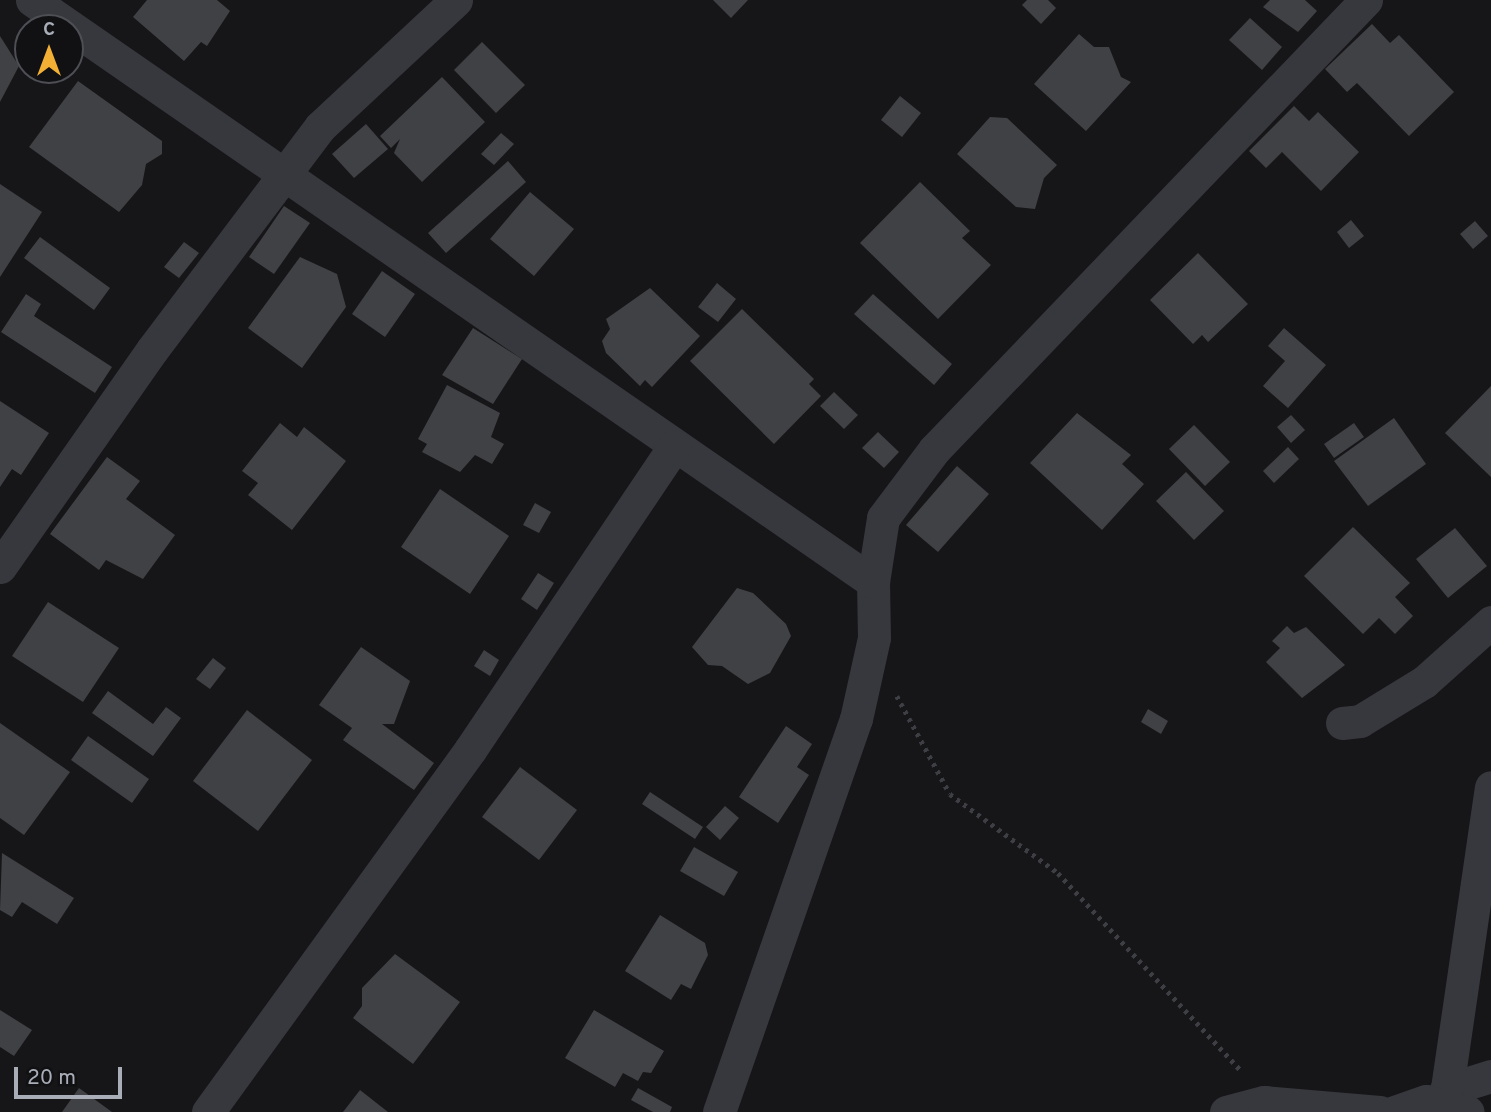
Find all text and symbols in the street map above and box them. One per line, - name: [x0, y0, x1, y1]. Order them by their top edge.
- north arrow: [14, 14, 84, 84]
- text: С: [43, 18, 55, 42]
- scale bar: [18, 1052, 126, 1096]
- text: 20 m: [27, 1065, 76, 1092]

